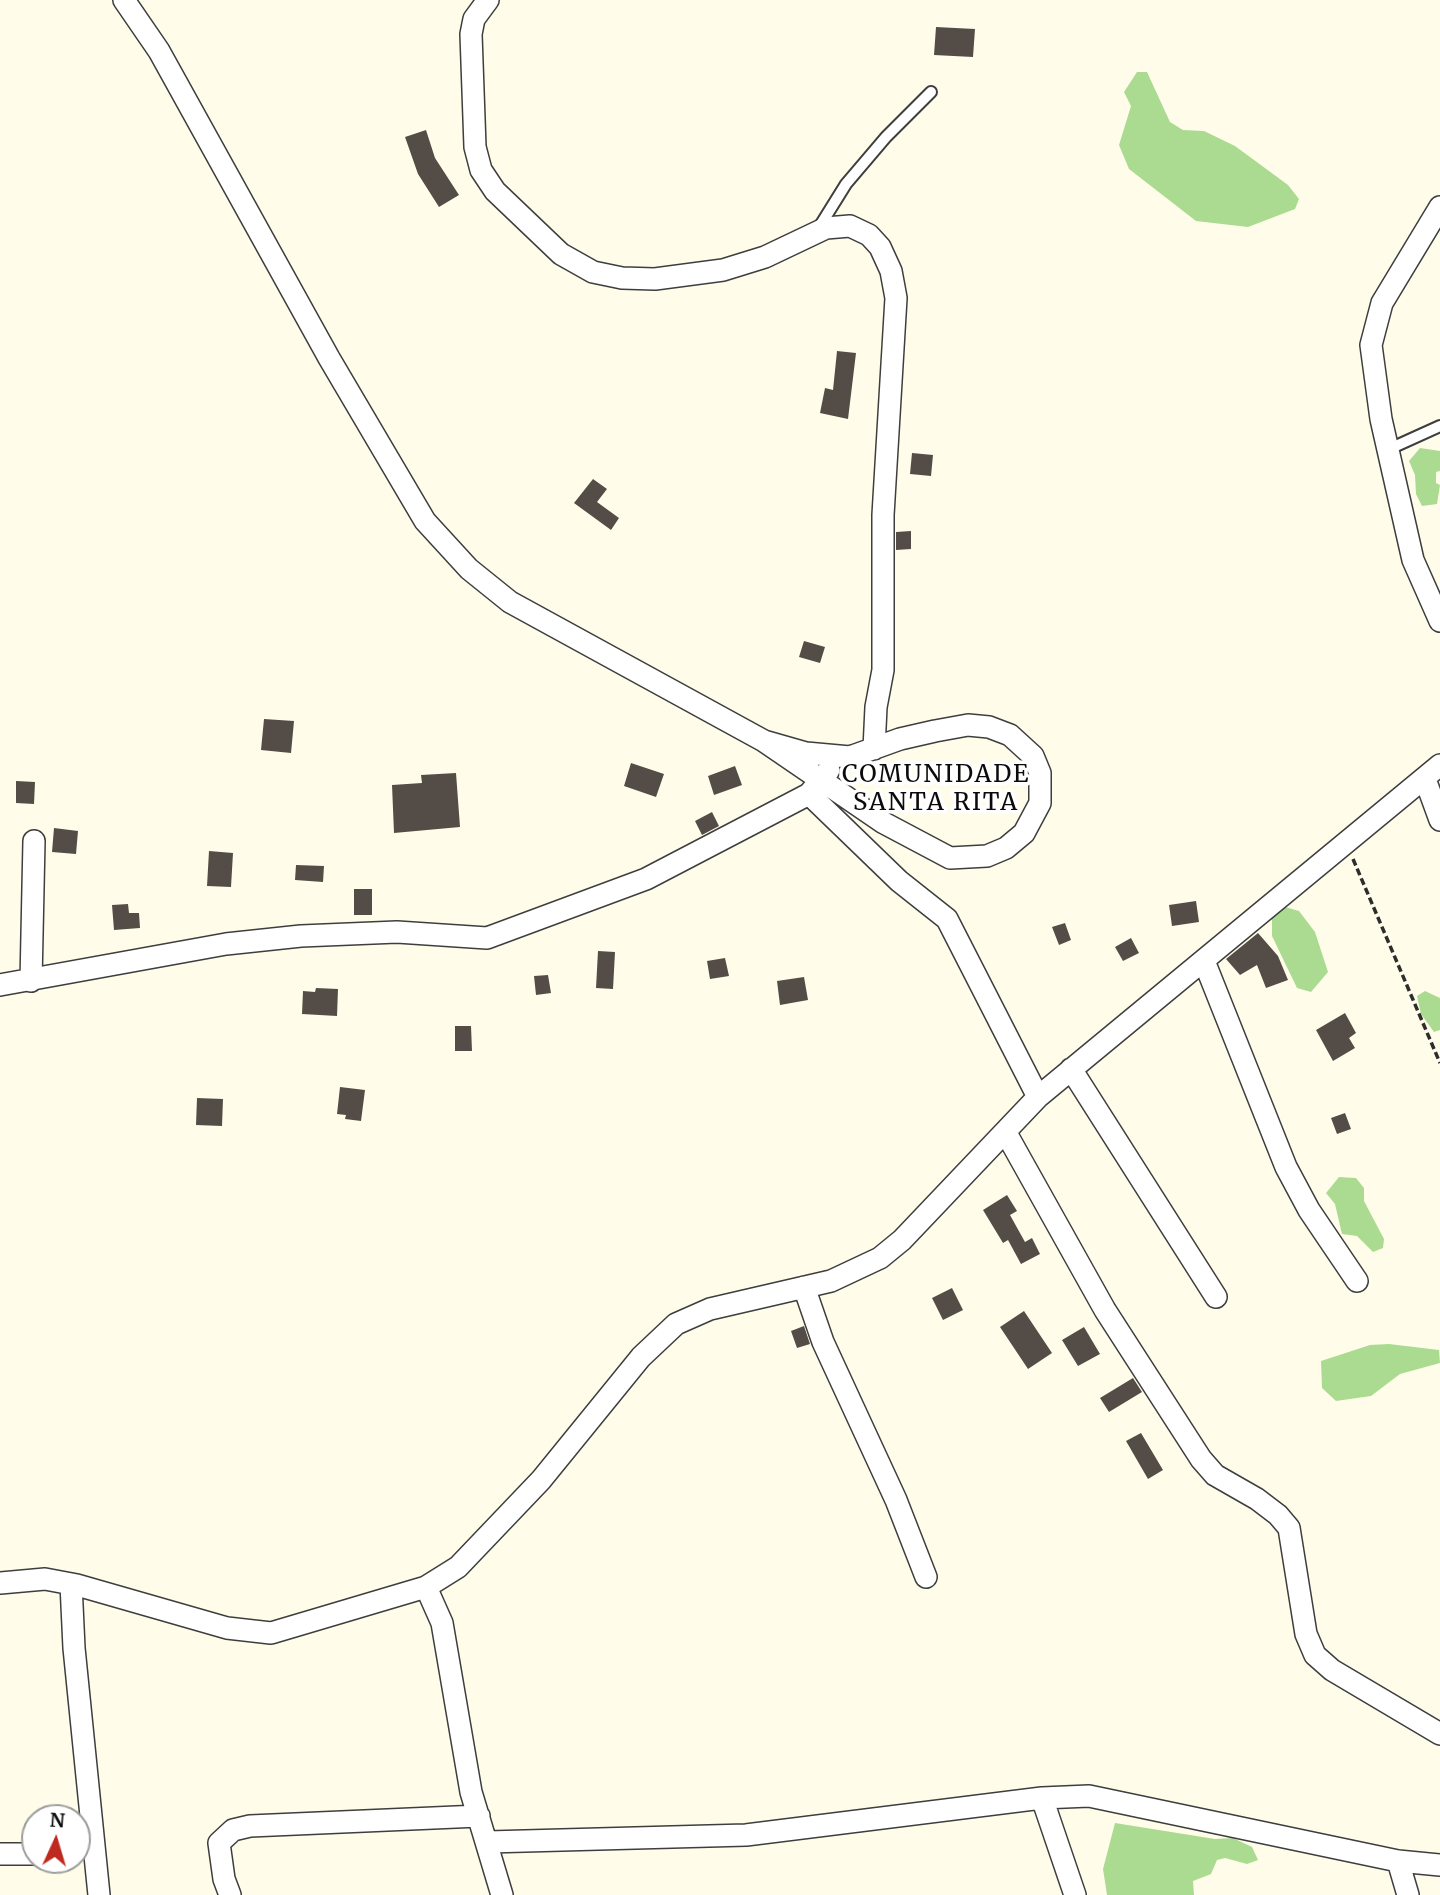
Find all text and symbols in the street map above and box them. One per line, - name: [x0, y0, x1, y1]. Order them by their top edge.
- district label: COMUNIDADE SANTA RITA: [843, 761, 1029, 817]
- north arrow: [21, 1804, 91, 1874]
- text: N: [49, 1808, 66, 1833]

